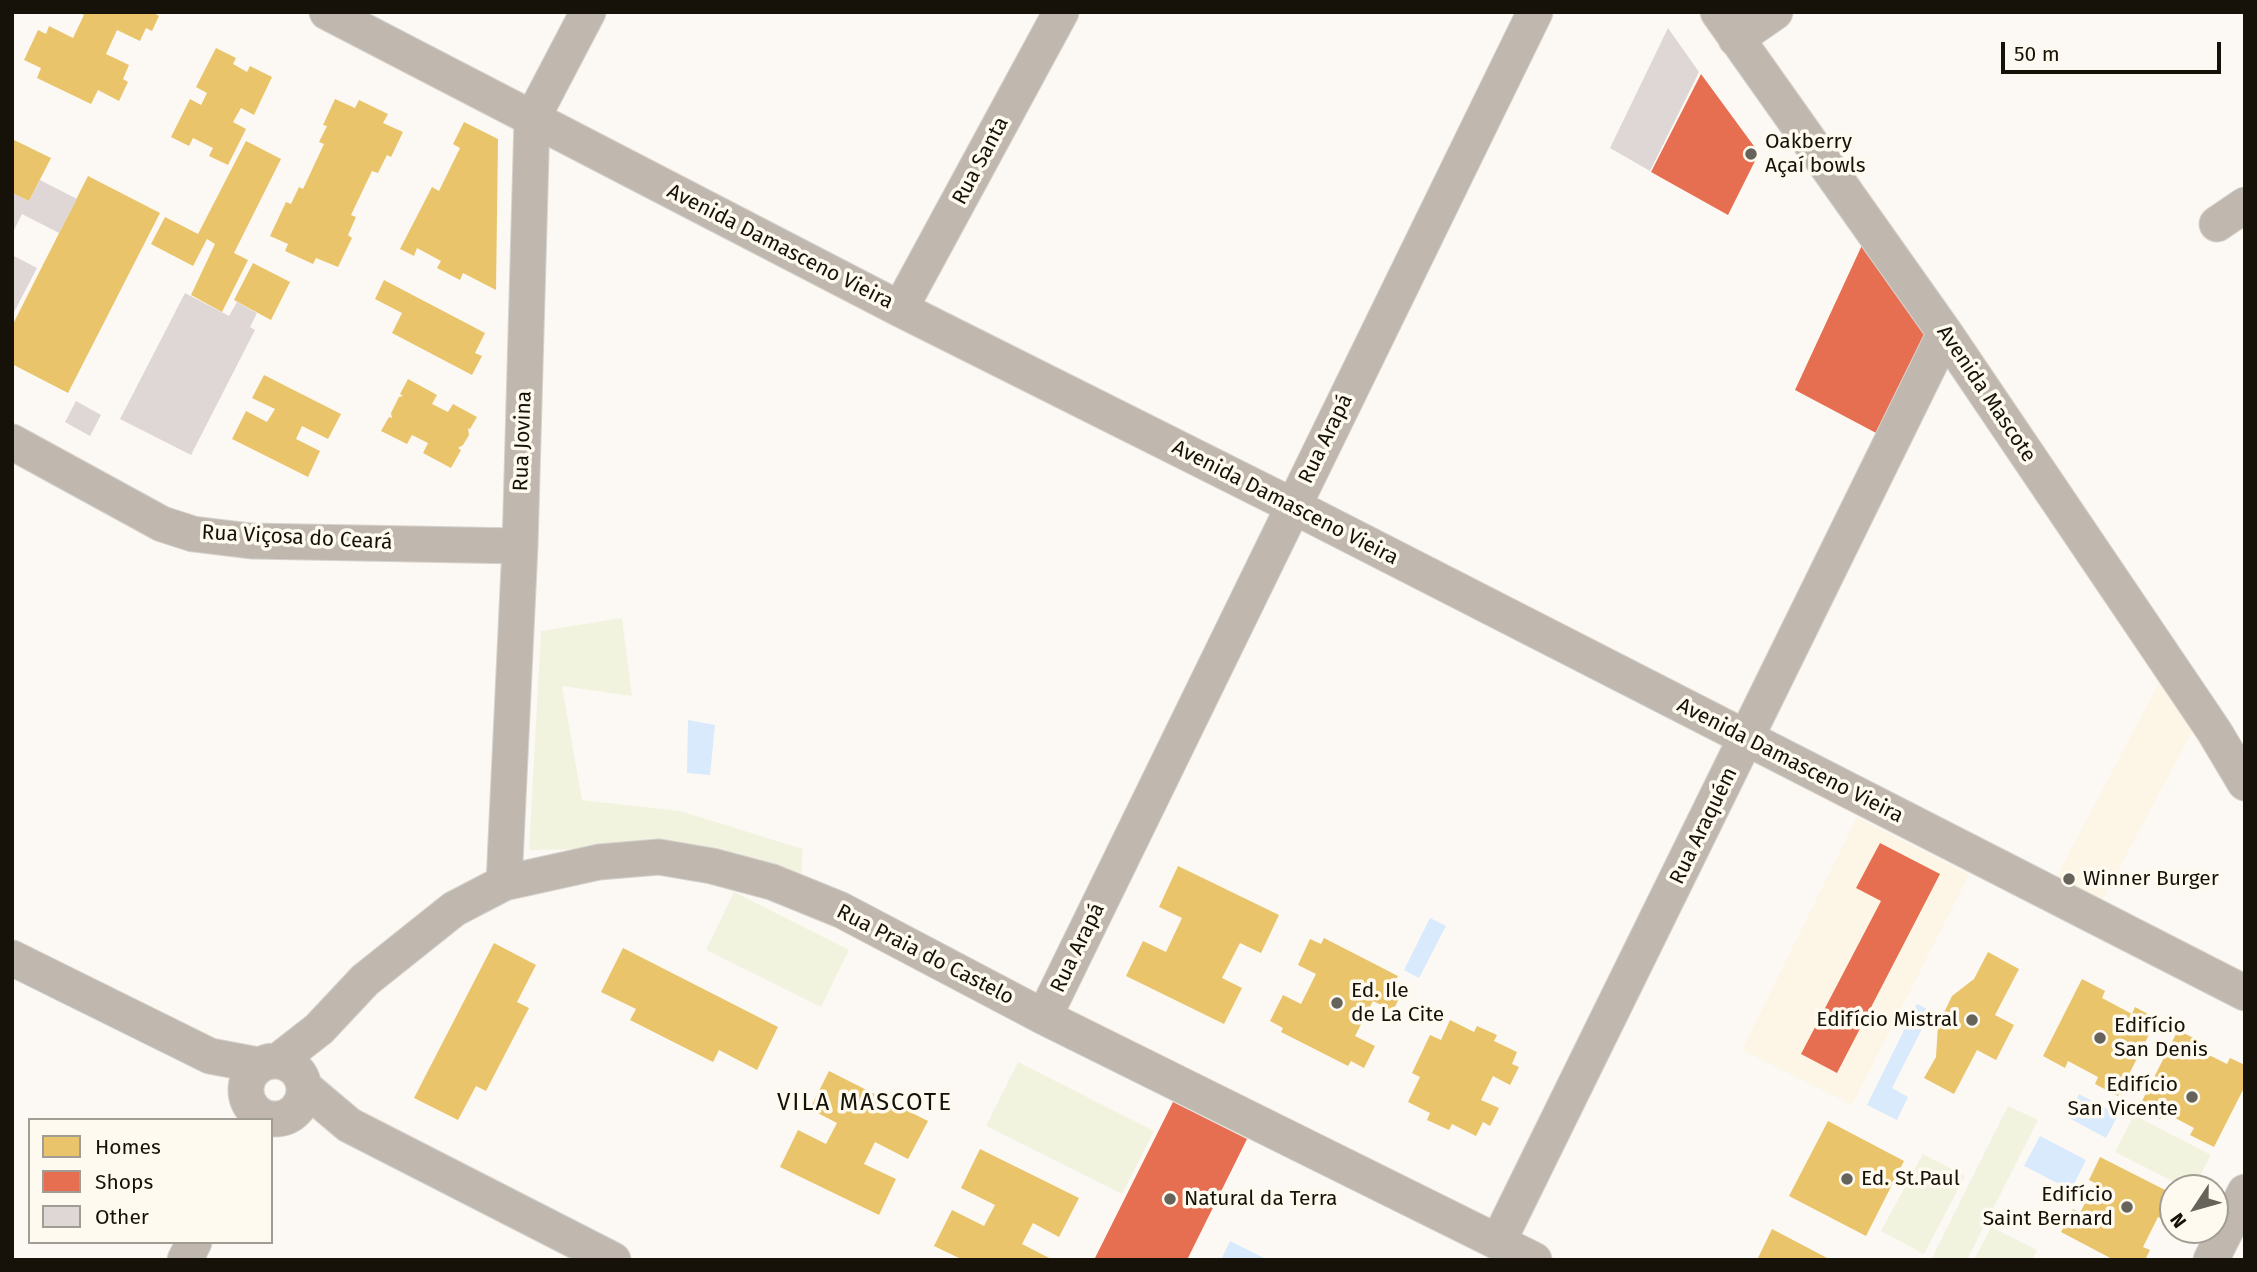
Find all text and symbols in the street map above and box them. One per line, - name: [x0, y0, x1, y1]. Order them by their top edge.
- scale bar: [2005, 28, 2226, 72]
- text: 50 m: [2014, 41, 2060, 67]
- street label: Rua Santa: [947, 113, 1015, 209]
- place label: Oakberry Açaí bowls: [1765, 129, 1866, 179]
- marker: Oakberry Açaí bowls: [1743, 146, 1759, 162]
- street label: Avenida Damasceno Vieira: [663, 179, 897, 315]
- street label: Avenida Mascote: [1931, 321, 2041, 467]
- street label: Rua Jovina: [509, 390, 537, 492]
- street label: Rua Arapá: [1294, 390, 1358, 488]
- street label: Avenida Damasceno Vieira: [1168, 435, 1402, 571]
- street label: Rua Viçosa do Ceará: [201, 520, 393, 556]
- street label: Avenida Damasceno Vieira: [1673, 693, 1907, 829]
- street label: Rua Araquém: [1665, 763, 1743, 889]
- place label: Winner Burger: [2083, 866, 2219, 892]
- marker: Winner Burger: [2061, 871, 2077, 887]
- street label: Rua Praia do Castelo: [832, 899, 1018, 1011]
- street label: Rua Arapá: [1046, 899, 1110, 997]
- place label: Ed. Ile de La Cite: [1351, 978, 1444, 1028]
- marker: Ed. Ile de La Cite: [1329, 995, 1345, 1011]
- place label: Edifício Mistral: [1816, 1007, 1958, 1033]
- marker: Edifício Mistral: [1964, 1012, 1980, 1028]
- place label: Edifício San Denis: [2114, 1013, 2208, 1063]
- marker: Edifício San Denis: [2092, 1030, 2108, 1046]
- place label: Edifício San Vicente: [2068, 1072, 2178, 1122]
- district label: VILA MASCOTE: [779, 1089, 951, 1117]
- marker: Edifício San Vicente: [2184, 1089, 2200, 1105]
- legend: [28, 1118, 273, 1244]
- text: Homes: [95, 1134, 161, 1160]
- place label: Ed. St.Paul: [1861, 1166, 1960, 1192]
- text: Shops: [95, 1169, 153, 1195]
- marker: Ed. St.Paul: [1839, 1171, 1855, 1187]
- north arrow: [2159, 1174, 2229, 1244]
- place label: Edifício Saint Bernard: [1983, 1182, 2113, 1232]
- place label: Natural da Terra: [1184, 1186, 1337, 1212]
- marker: Natural da Terra: [1162, 1191, 1178, 1207]
- marker: Edifício Saint Bernard: [2119, 1199, 2135, 1215]
- text: Other: [95, 1204, 149, 1230]
- text: N: [2165, 1209, 2191, 1232]

